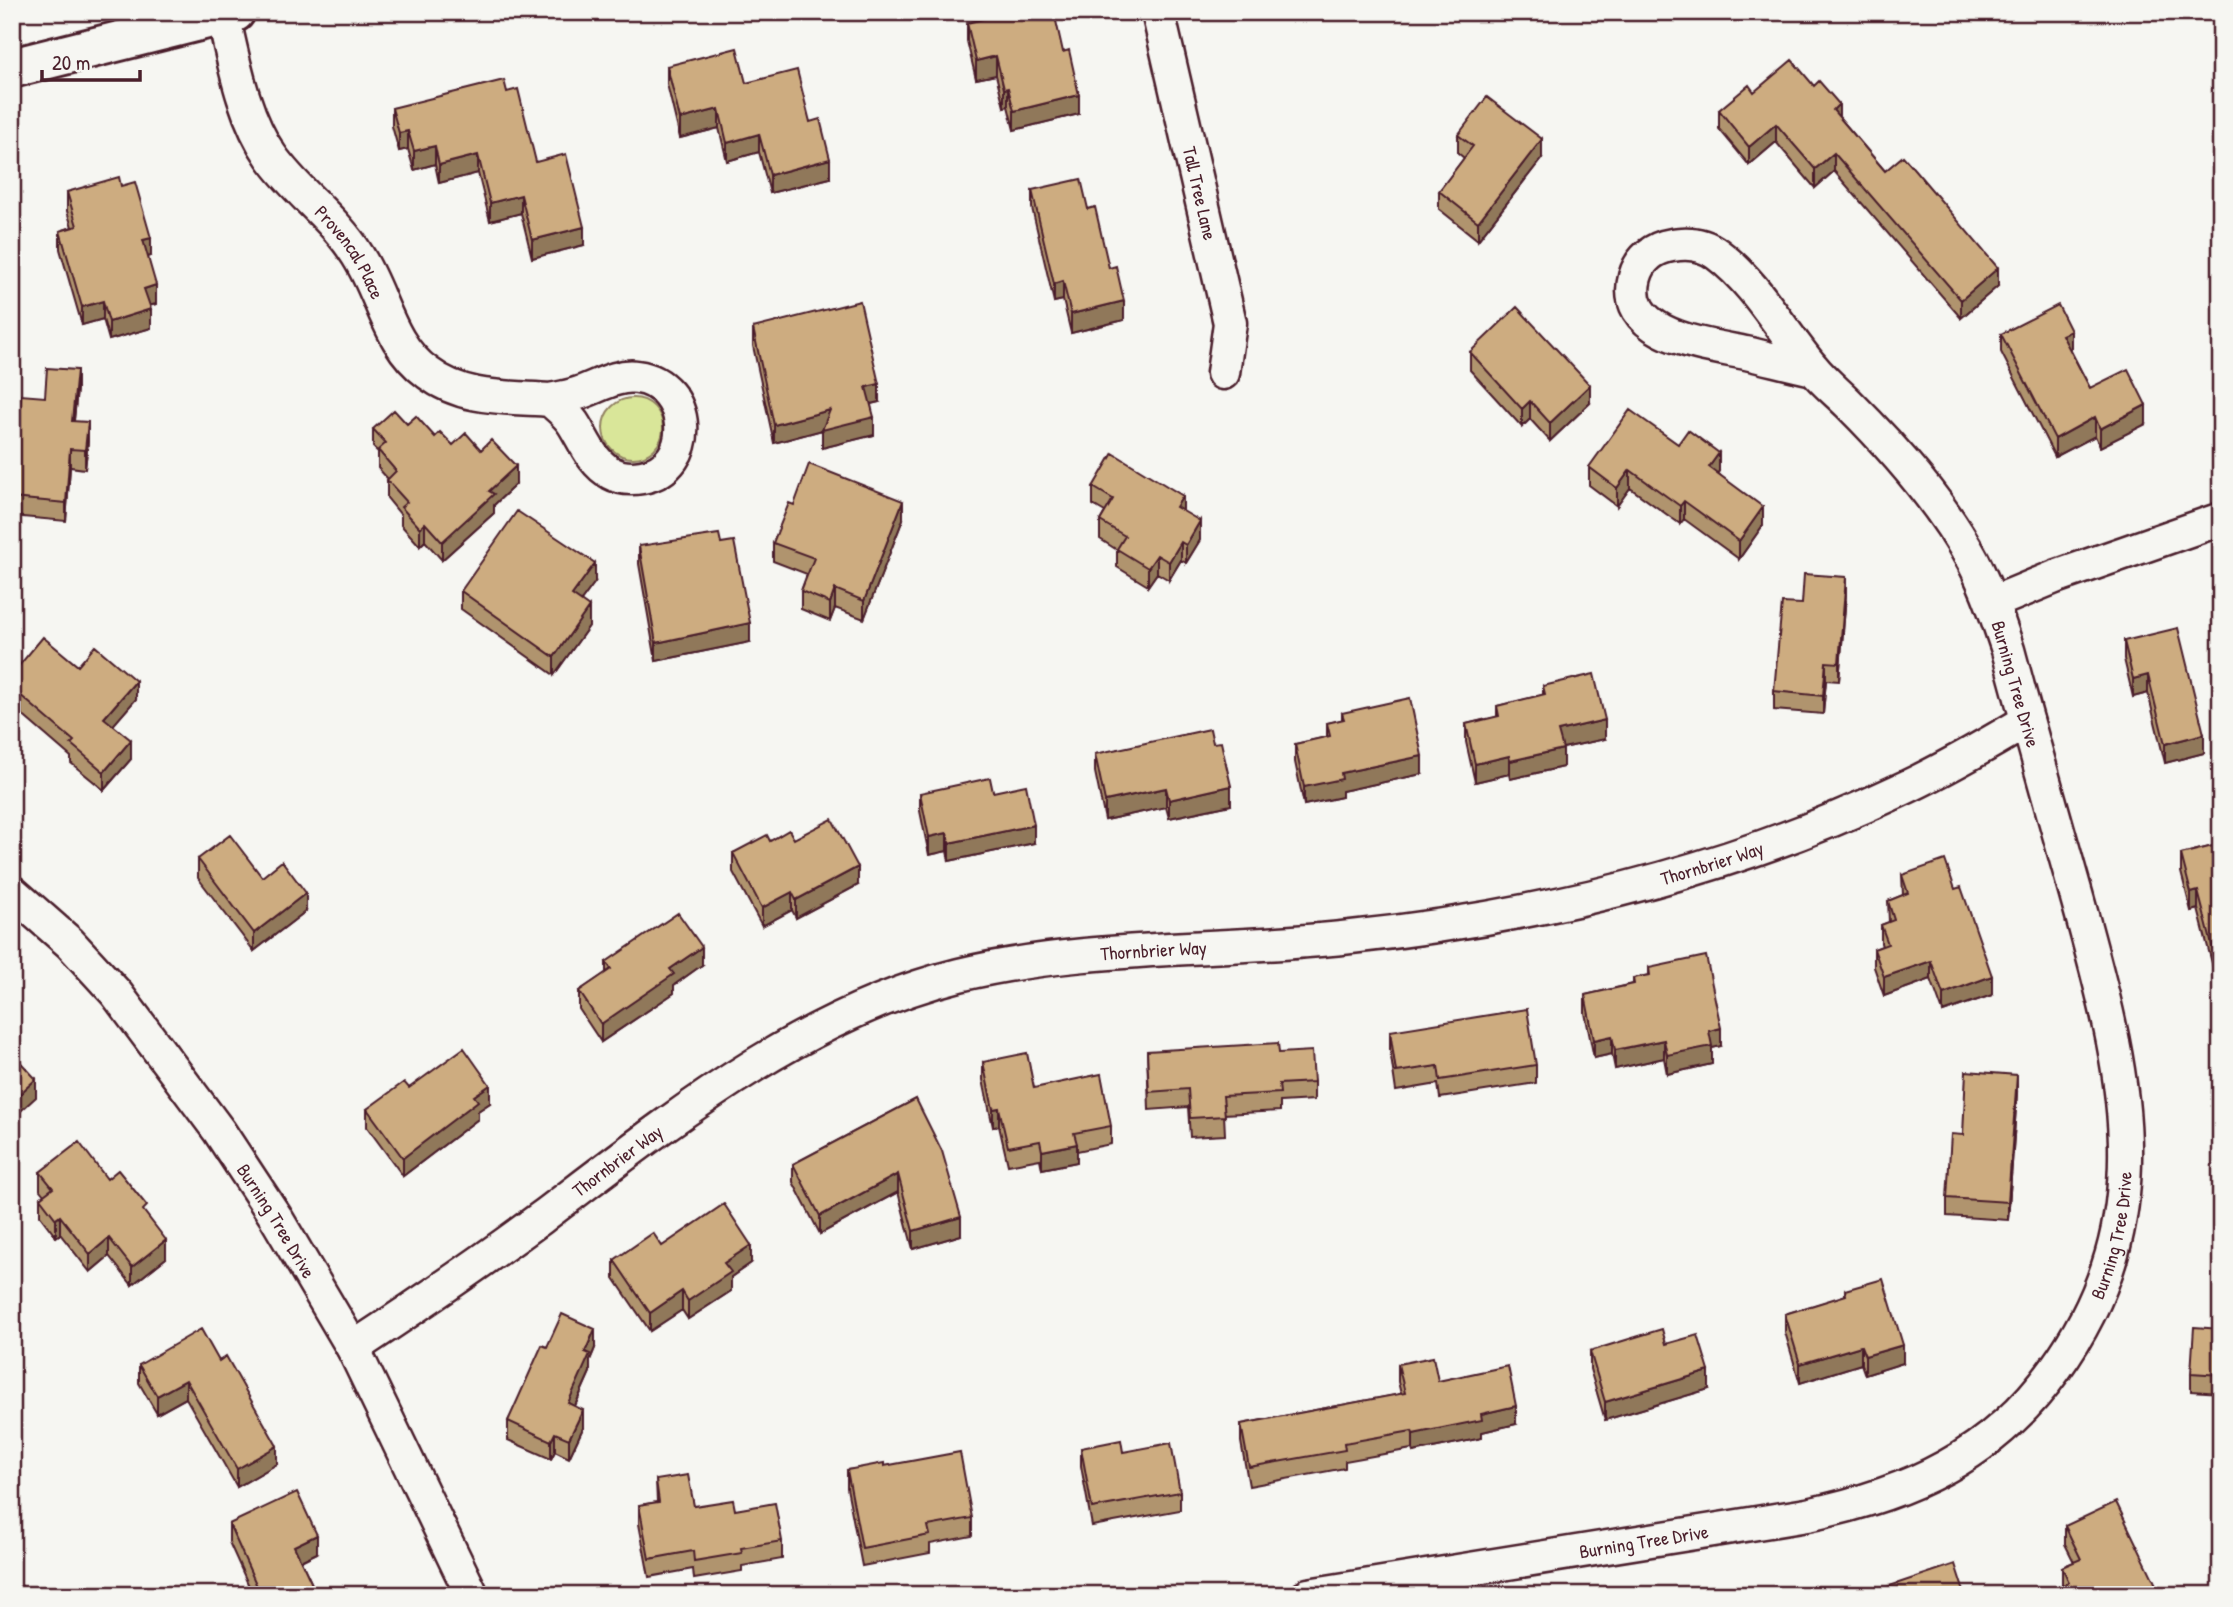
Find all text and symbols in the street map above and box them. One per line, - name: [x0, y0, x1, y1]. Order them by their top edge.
- scale bar: [42, 38, 140, 82]
- text: 20 m: [52, 48, 90, 77]
- street label: Tall Tree Lane: [1177, 144, 1223, 243]
- street label: Provencal Place: [309, 199, 391, 303]
- street label: Burning Tree Drive: [1986, 618, 2047, 751]
- street label: Thornbrier Way: [1658, 834, 1767, 891]
- street label: Thornbrier Way: [1099, 934, 1207, 967]
- street label: Thornbrier Way: [567, 1118, 667, 1203]
- street label: Burning Tree Drive: [231, 1158, 322, 1283]
- street label: Burning Tree Drive: [2084, 1170, 2138, 1303]
- street label: Burning Tree Drive: [1577, 1518, 1711, 1564]

